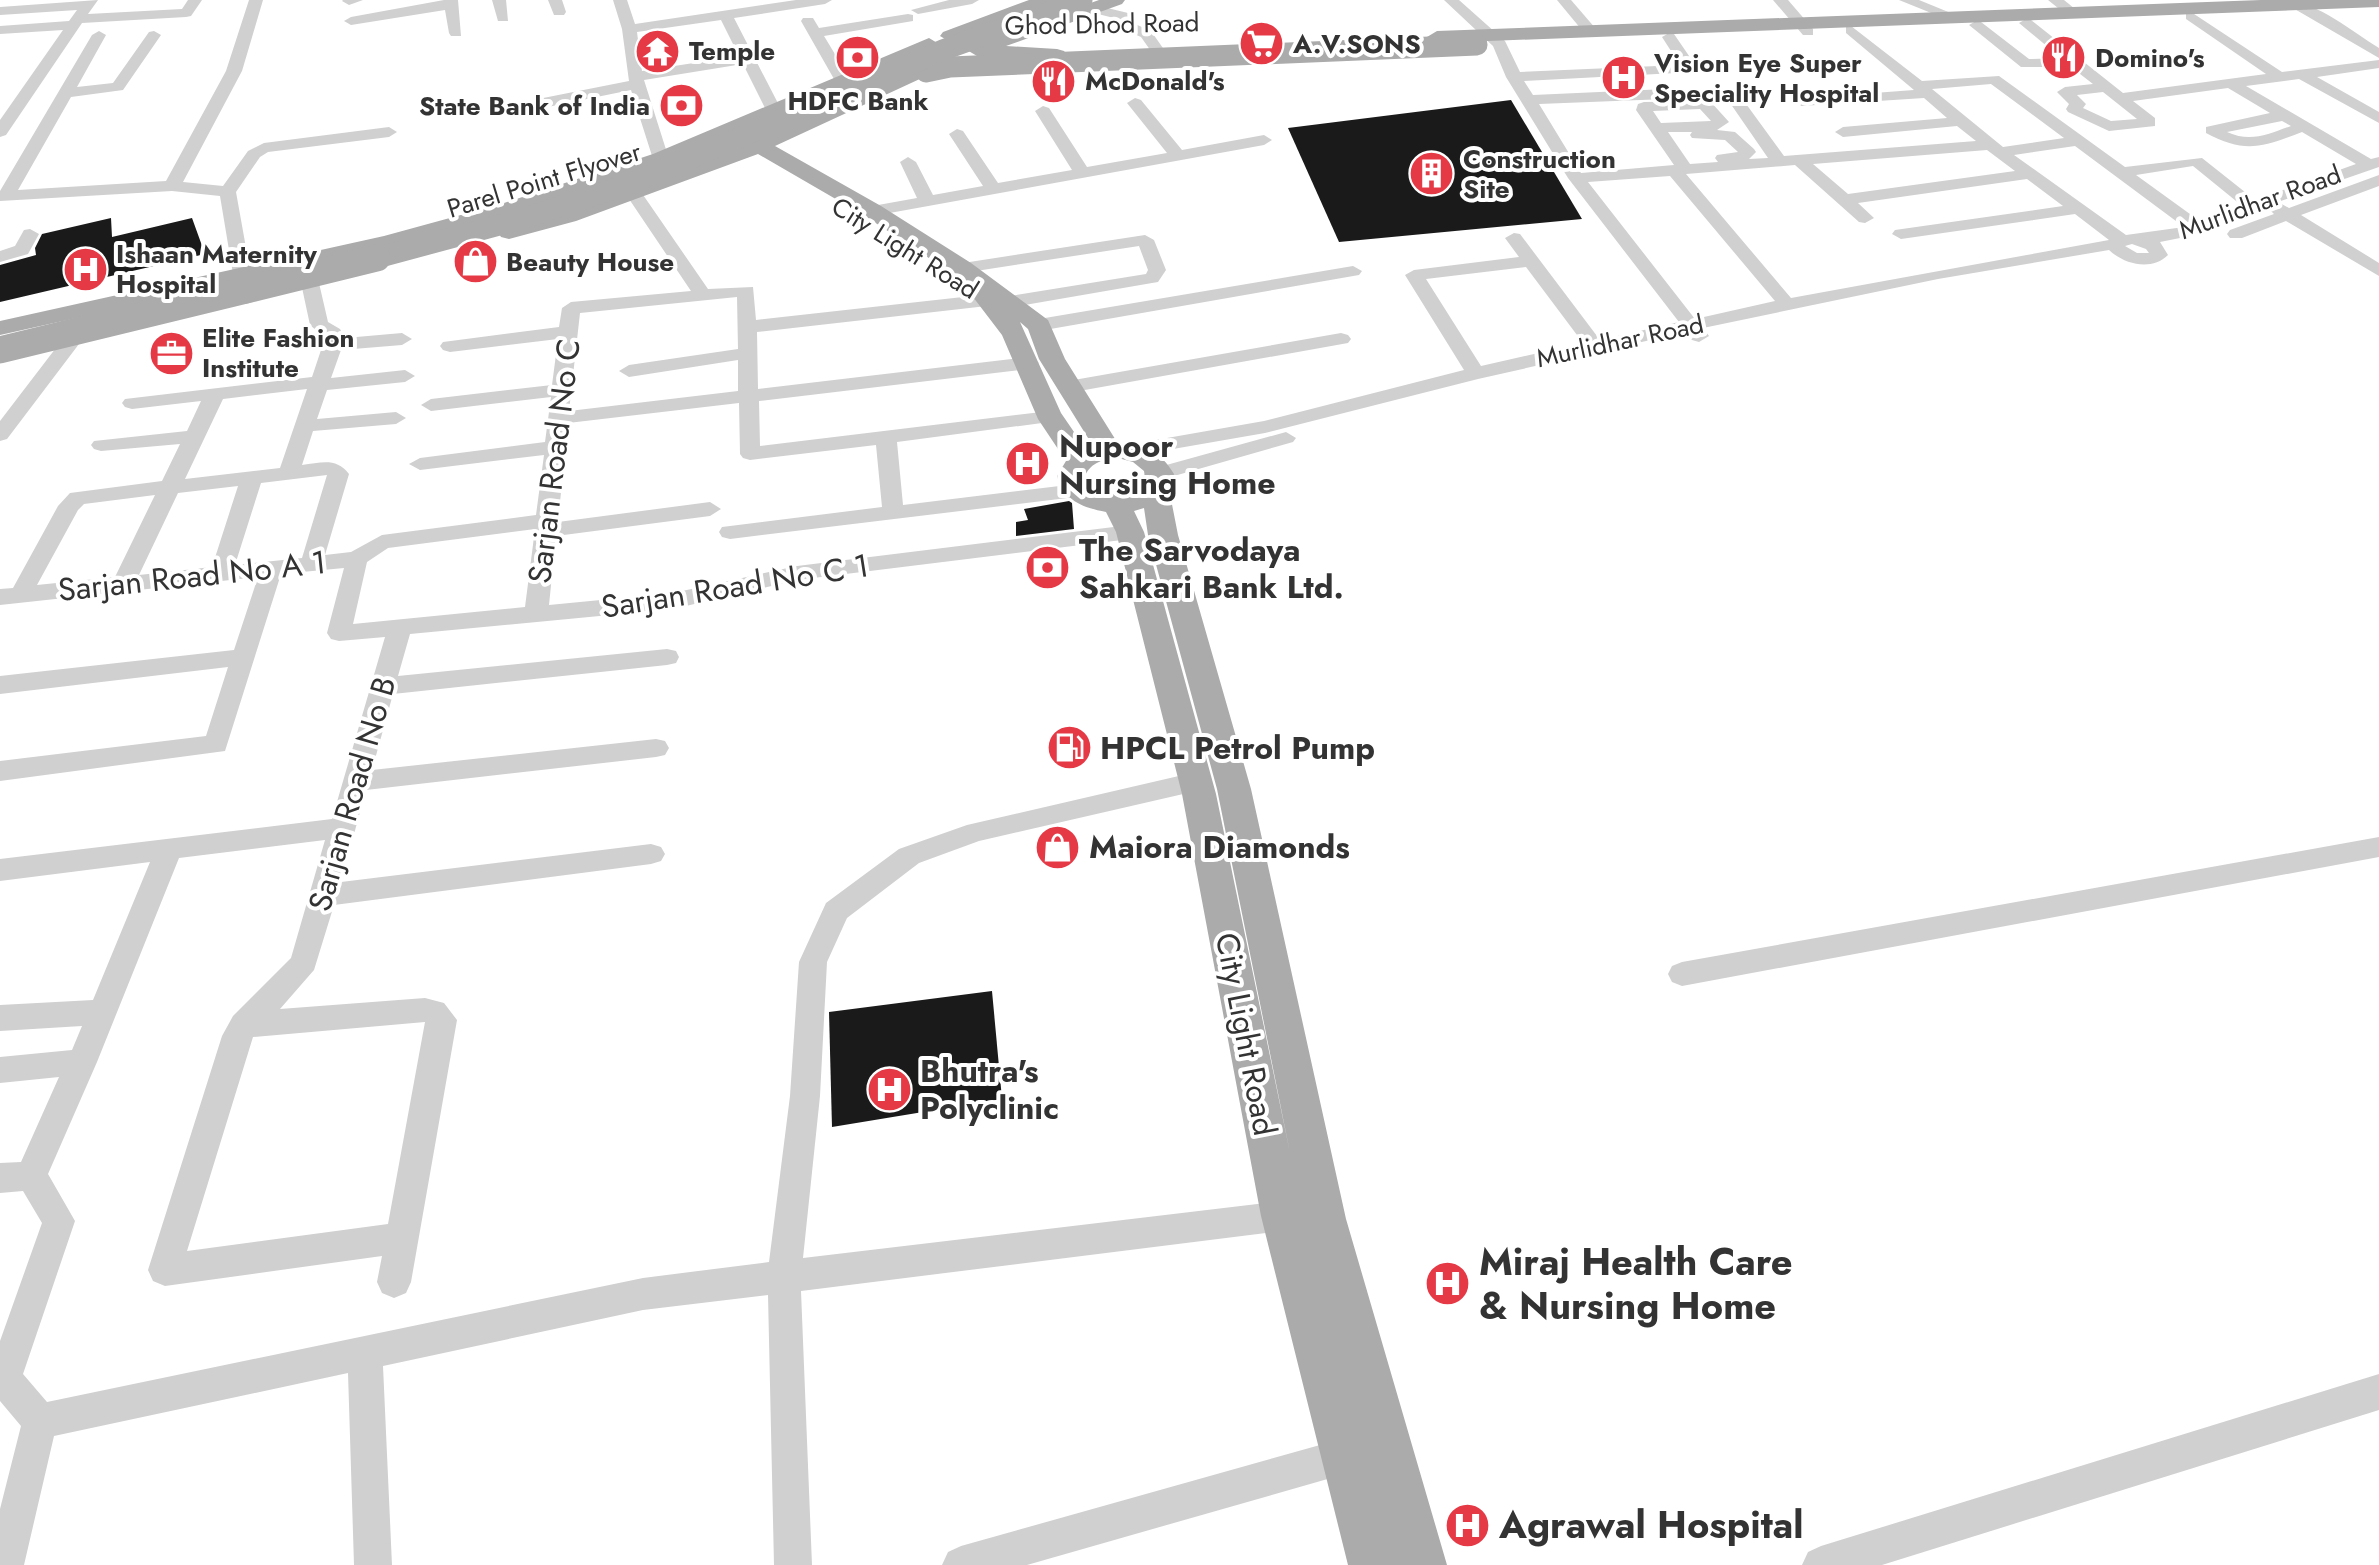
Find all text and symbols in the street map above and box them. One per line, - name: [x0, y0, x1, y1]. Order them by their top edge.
- street label: Ghod Dhod Road: [1004, 3, 1200, 45]
- supermarket icon: A.V.SONS: [1238, 20, 1286, 68]
- place label: A.V.SONS: [1292, 25, 1421, 63]
- temple icon: Temple: [634, 27, 682, 75]
- place label: Temple: [689, 32, 775, 70]
- bank icon: HDFC Bank: [834, 34, 882, 82]
- restaurant icon: Domino's: [2040, 34, 2088, 82]
- place label: Domino's: [2095, 39, 2205, 77]
- place label: Vision Eye Super Speciality Hospital: [1653, 44, 1879, 112]
- hospital icon: Vision Eye Super Speciality Hospital: [1599, 54, 1647, 102]
- restaurant icon: McDonald's: [1030, 57, 1078, 105]
- place label: McDonald's: [1085, 62, 1225, 100]
- bank icon: State Bank of India: [657, 82, 705, 130]
- place label: HDFC Bank: [787, 82, 929, 120]
- place label: State Bank of India: [419, 87, 650, 125]
- street label: Parel Point Flyover: [442, 132, 646, 228]
- place label: Construction Site: [1463, 140, 1616, 208]
- building icon: Construction Site: [1408, 150, 1456, 198]
- street label: Murlidhar Road: [2174, 155, 2346, 249]
- street label: City Light Road: [824, 188, 986, 308]
- place label: Ishaan Maternity Hospital: [116, 235, 317, 303]
- shop icon: Beauty House: [451, 238, 499, 286]
- place label: Beauty House: [506, 243, 674, 281]
- hospital icon: Ishaan Maternity Hospital: [61, 245, 109, 293]
- street label: Murlidhar Road: [1533, 305, 1707, 377]
- place label: Elite Fashion Institute: [202, 319, 355, 387]
- office icon: Elite Fashion Institute: [147, 329, 195, 377]
- street label: Sarjan Road No C: [516, 336, 592, 586]
- place label: Nupoor Nursing Home: [1059, 423, 1276, 506]
- hospital icon: Nupoor Nursing Home: [1004, 440, 1052, 488]
- place label: The Sarvodaya Sahkari Bank Ltd.: [1079, 527, 1344, 610]
- street label: Sarjan Road No A 1: [56, 539, 328, 613]
- street label: Sarjan Road No C 1: [598, 542, 872, 630]
- bank icon: The Sarvodaya Sahkari Bank Ltd.: [1024, 544, 1072, 592]
- street label: Sarjan Road No B: [297, 671, 407, 917]
- fuel station icon: HPCL Petrol Pump: [1045, 724, 1093, 772]
- place label: HPCL Petrol Pump: [1100, 725, 1375, 771]
- shop icon: Maiora Diamonds: [1034, 823, 1082, 871]
- place label: Maiora Diamonds: [1089, 824, 1350, 870]
- street label: City Light Road: [1204, 929, 1288, 1139]
- place label: Bhutra's Polyclinic: [920, 1048, 1059, 1131]
- hospital icon: Bhutra's Polyclinic: [865, 1065, 913, 1113]
- place label: Miraj Health Care & Nursing Home: [1479, 1234, 1793, 1333]
- hospital icon: Miraj Health Care & Nursing Home: [1424, 1260, 1472, 1308]
- place label: Agrawal Hospital: [1498, 1497, 1803, 1552]
- hospital icon: Agrawal Hospital: [1444, 1501, 1492, 1549]

